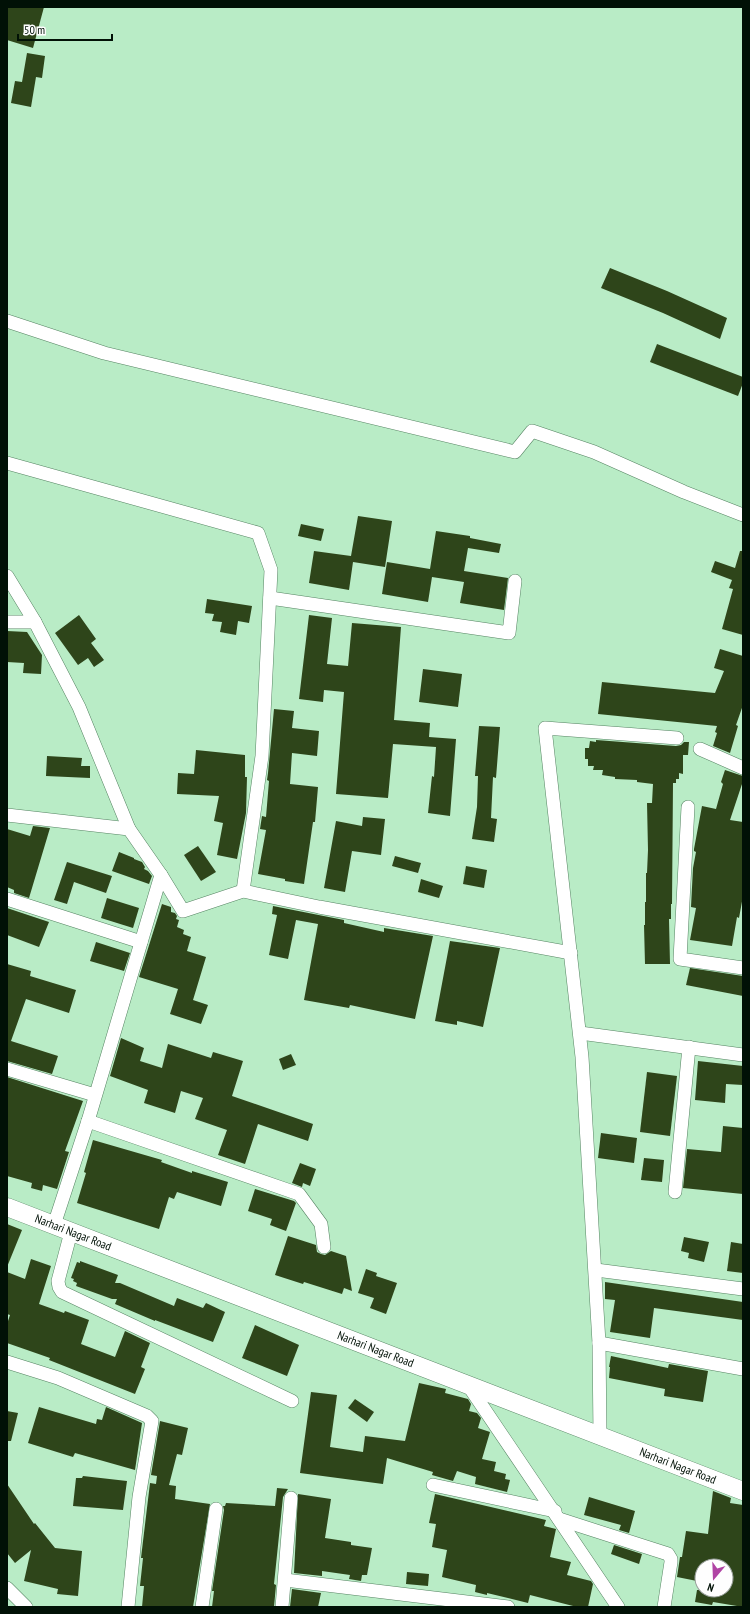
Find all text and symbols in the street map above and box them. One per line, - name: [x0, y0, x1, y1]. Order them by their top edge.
- scale bar: [18, 16, 112, 42]
- text: 50 m: [24, 22, 45, 37]
- street label: Narhari Nagar Road: [33, 1211, 114, 1254]
- street label: Narhari Nagar Road: [335, 1327, 416, 1370]
- street label: Narhari Nagar Road: [638, 1444, 718, 1487]
- north arrow: [694, 1558, 734, 1598]
- text: N: [706, 1580, 716, 1595]

